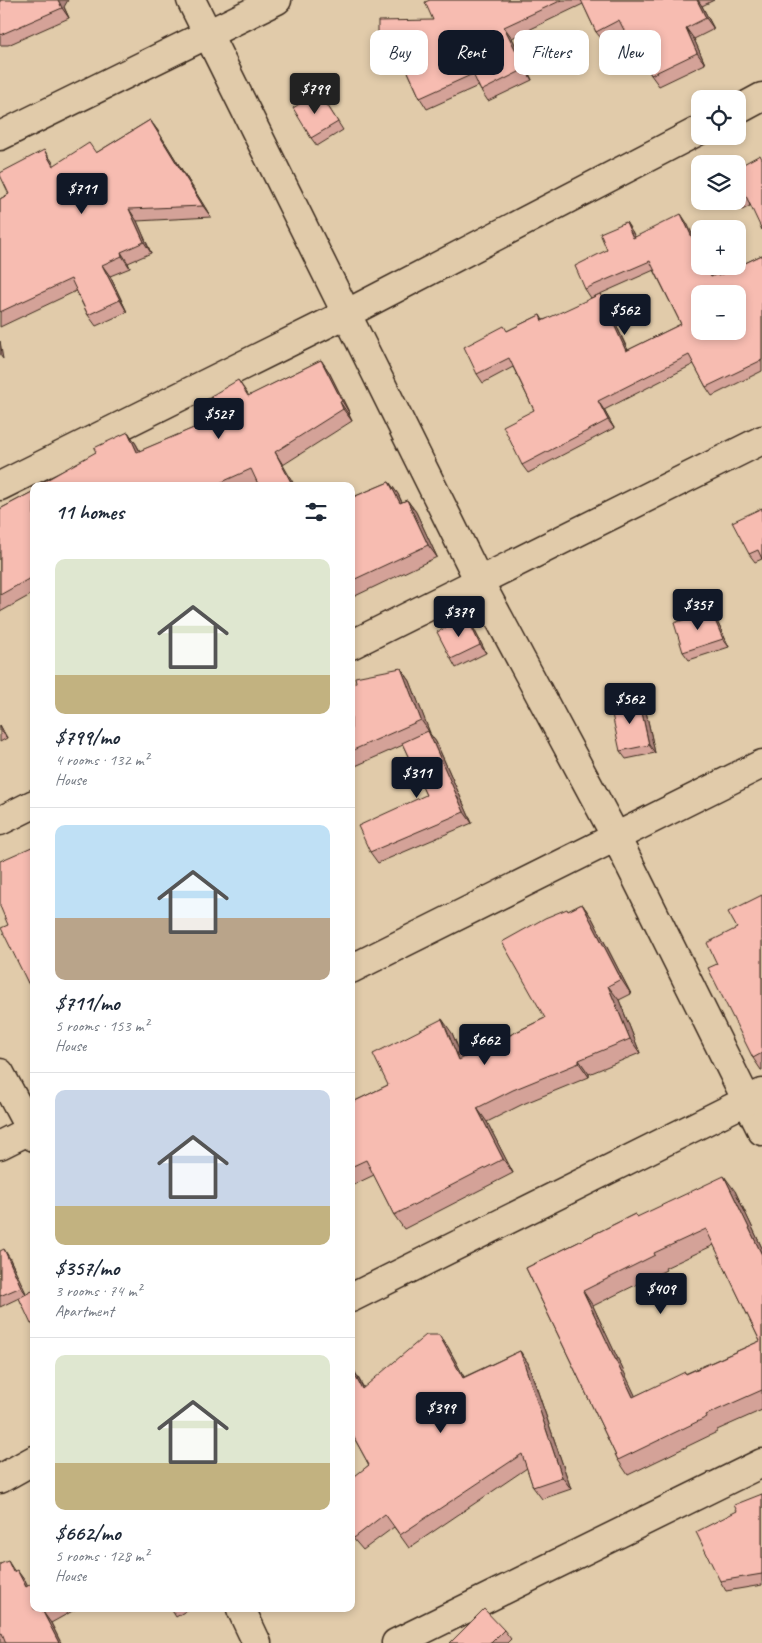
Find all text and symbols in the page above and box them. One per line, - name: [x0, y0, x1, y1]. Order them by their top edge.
- chip: Buy: [370, 30, 428, 75]
- chip: Rent: [438, 30, 504, 75]
- chip: Filters: [514, 30, 589, 75]
- chip: New: [599, 30, 661, 75]
- pin: $799: [285, 72, 345, 115]
- text: $799: [301, 79, 329, 99]
- map controls: [691, 90, 746, 340]
- button: locate: [691, 90, 746, 145]
- button: layers: [691, 155, 746, 210]
- pin: $711: [52, 172, 112, 215]
- text: $711: [68, 179, 96, 199]
- button: +: [691, 220, 746, 275]
- button: −: [691, 285, 746, 340]
- pin: $562: [595, 294, 655, 336]
- text: $562: [611, 300, 639, 320]
- pin: $527: [189, 398, 249, 440]
- text: $527: [205, 404, 233, 424]
- icon: filters: [302, 498, 330, 526]
- text: 11 homes: [55, 499, 124, 525]
- pin: $357: [668, 588, 728, 631]
- icon: home: [148, 592, 238, 682]
- text: $357: [684, 595, 712, 615]
- pin: $379: [429, 596, 489, 638]
- text: $379: [445, 602, 473, 622]
- pin: $562: [600, 682, 660, 725]
- text: $562: [616, 689, 644, 709]
- text: $799/mo: [55, 724, 119, 750]
- text: 4 rooms · 132 m²: [55, 750, 149, 770]
- pin: $311: [387, 756, 447, 799]
- text: $311: [403, 763, 431, 783]
- text: House: [55, 770, 86, 790]
- icon: home: [148, 857, 238, 947]
- text: $711/mo: [55, 990, 120, 1016]
- text: 5 rooms · 153 m²: [55, 1016, 149, 1036]
- pin: $662: [455, 1024, 515, 1066]
- text: $662: [470, 1030, 500, 1050]
- text: House: [55, 1036, 86, 1056]
- icon: home: [148, 1122, 238, 1212]
- text: $357/mo: [55, 1255, 119, 1281]
- pin: $409: [631, 1272, 691, 1315]
- text: $409: [647, 1279, 675, 1299]
- text: 3 rooms · 74 m²: [55, 1281, 141, 1301]
- text: Apartment: [55, 1301, 114, 1321]
- icon: home: [148, 1387, 238, 1477]
- pin: $399: [411, 1392, 471, 1434]
- text: $399: [427, 1398, 455, 1418]
- text: $662/mo: [55, 1520, 121, 1546]
- text: 5 rooms · 128 m²: [55, 1546, 149, 1566]
- text: House: [55, 1566, 86, 1586]

